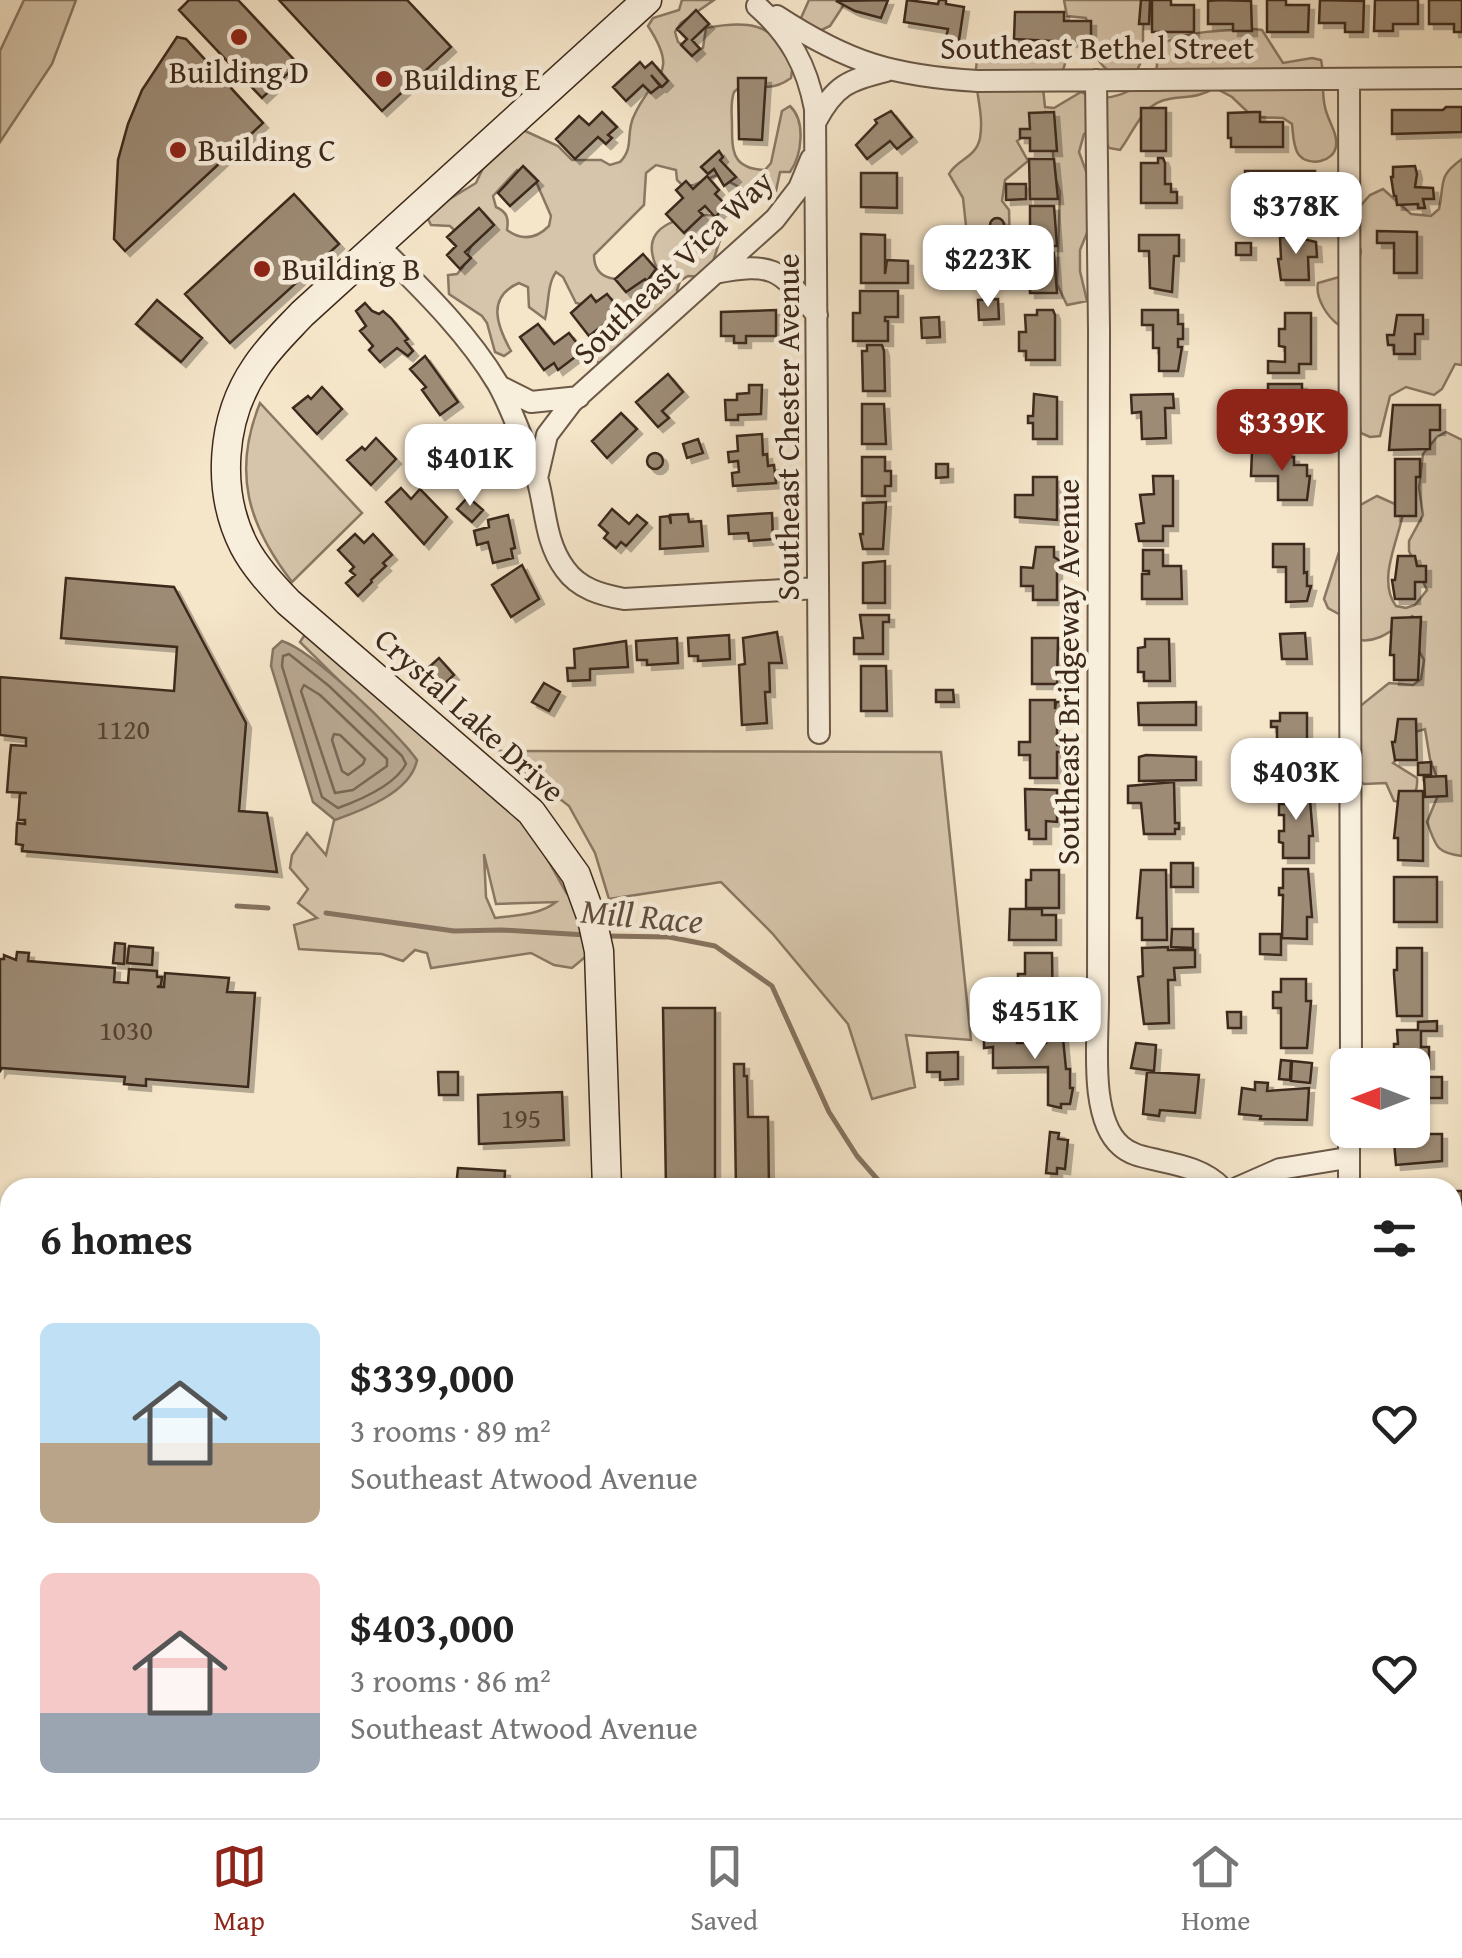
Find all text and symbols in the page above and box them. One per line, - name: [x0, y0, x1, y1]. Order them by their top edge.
- street label: Southeast Bethel Street: [940, 24, 1254, 71]
- marker: Building D: [228, 26, 250, 48]
- place label: Building D: [169, 48, 309, 95]
- place label: Building E: [404, 55, 541, 102]
- marker: Building E: [373, 68, 395, 90]
- place label: Building C: [198, 126, 336, 173]
- marker: Building C: [167, 139, 189, 161]
- street label: Southeast Vica Way: [562, 158, 784, 375]
- pin: $378K: [1226, 172, 1366, 257]
- text: $378K: [1253, 181, 1339, 228]
- pin: $223K: [918, 225, 1058, 310]
- text: $223K: [945, 234, 1031, 281]
- place label: Building B: [282, 245, 421, 292]
- street label: Southeast Chester Avenue: [764, 253, 811, 601]
- marker: Building B: [251, 258, 273, 280]
- pin: $339K: [1212, 389, 1352, 474]
- text: $339K: [1239, 398, 1325, 445]
- pin: $401K: [400, 424, 540, 509]
- text: $401K: [427, 433, 513, 480]
- street label: Southeast Bridgeway Avenue: [1044, 479, 1091, 865]
- street label: Crystal Lake Drive: [365, 616, 576, 813]
- house number: 1120: [96, 708, 150, 749]
- pin: $403K: [1226, 738, 1366, 823]
- text: $403K: [1253, 747, 1339, 794]
- water label: Mill Race: [579, 885, 705, 946]
- pin: $451K: [965, 977, 1105, 1062]
- text: $451K: [992, 986, 1078, 1033]
- house number: 1030: [99, 1009, 153, 1050]
- north arrow: [1330, 1048, 1430, 1148]
- map controls: [1330, 1048, 1430, 1148]
- house number: 195: [501, 1097, 541, 1138]
- text: 6 homes: [40, 1208, 193, 1269]
- icon: filters: [1367, 1211, 1422, 1266]
- text: $339,000: [350, 1346, 514, 1407]
- icon: home: [120, 1363, 240, 1483]
- icon: heart: [1367, 1396, 1422, 1451]
- text: 3 rooms · 89 m²: [350, 1407, 551, 1454]
- text: Southeast Atwood Avenue: [350, 1454, 698, 1501]
- text: $403,000: [350, 1596, 514, 1657]
- icon: home: [120, 1613, 240, 1733]
- icon: heart: [1367, 1646, 1422, 1701]
- text: 3 rooms · 86 m²: [350, 1657, 551, 1704]
- text: Southeast Atwood Avenue: [350, 1704, 698, 1751]
- tab: Map: [212, 1839, 267, 1940]
- tab: Saved: [690, 1839, 758, 1940]
- tab: Home: [1181, 1839, 1250, 1940]

